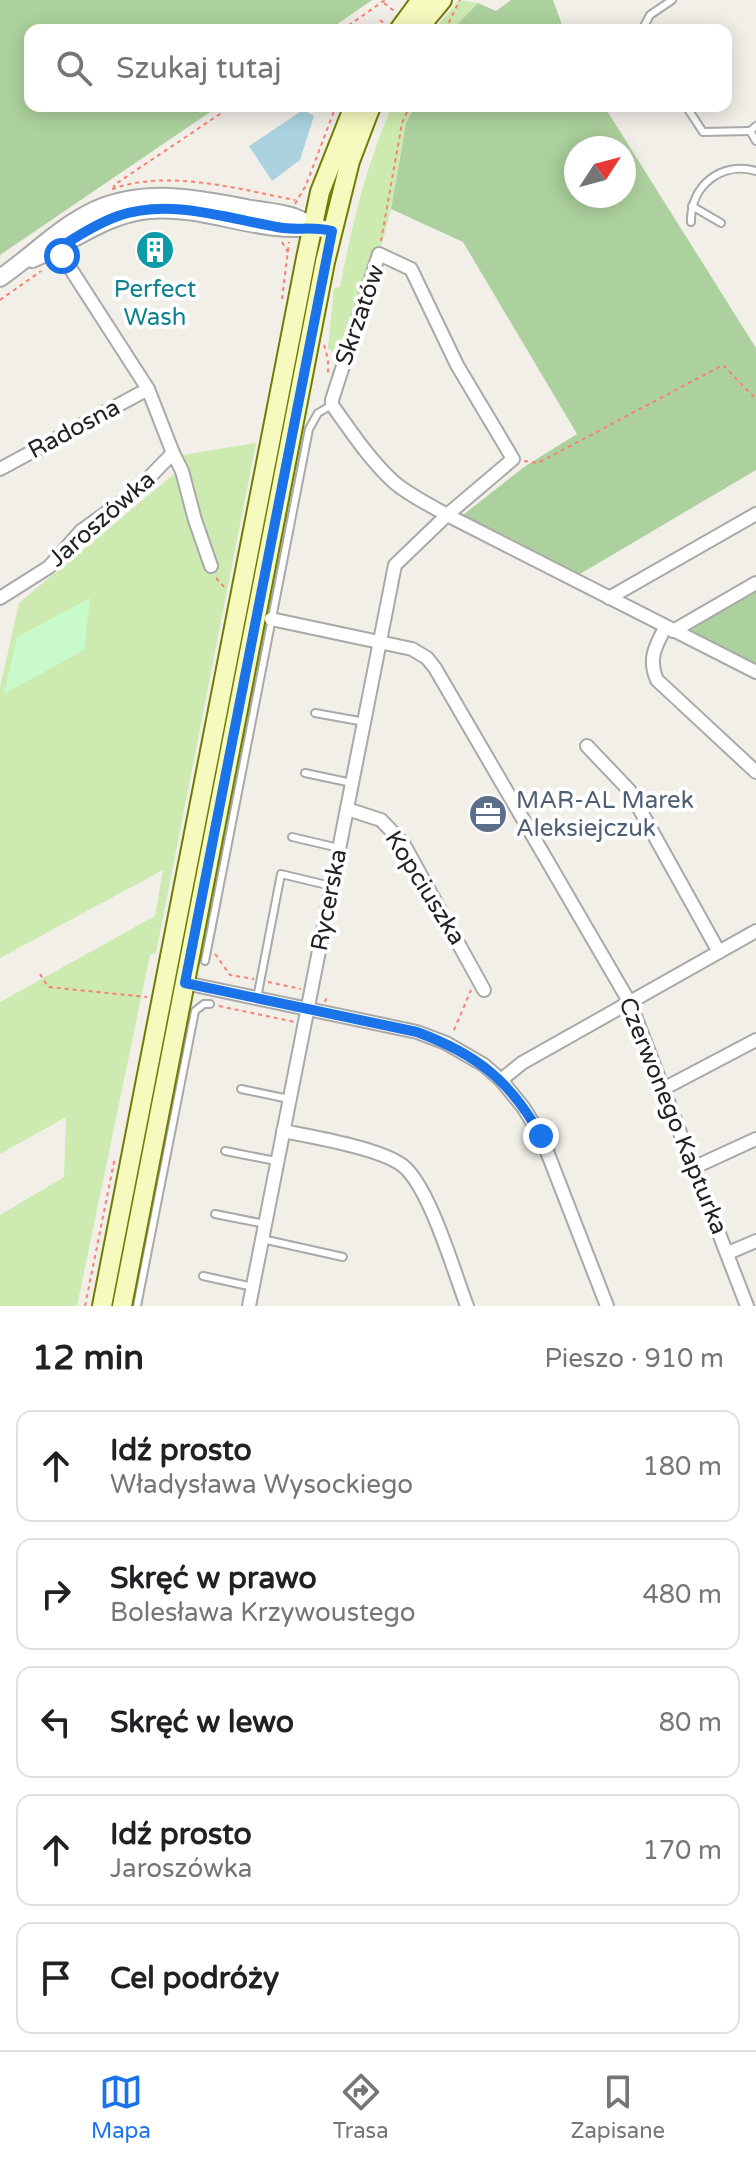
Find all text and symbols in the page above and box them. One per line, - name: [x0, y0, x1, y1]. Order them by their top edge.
- search box: [24, 24, 732, 112]
- icon: search: [52, 46, 96, 90]
- text: Szukaj tutaj: [116, 50, 282, 87]
- north arrow: [564, 136, 636, 208]
- building icon: Perfect Wash: [134, 229, 176, 271]
- route start: [44, 238, 80, 274]
- street label: Skrzatów: [329, 261, 391, 369]
- place label: Perfect Wash: [114, 275, 196, 332]
- street label: Radosna: [23, 393, 125, 465]
- street label: Jaroszówka: [43, 465, 161, 573]
- place label: MAR-AL Marek Aleksiejczuk: [516, 786, 694, 843]
- office icon: MAR-AL Marek Aleksiejczuk: [467, 793, 509, 835]
- street label: Kopciuszka: [379, 826, 471, 950]
- street label: Rycerska: [305, 847, 353, 953]
- street label: Czerwonego Kapturka: [612, 993, 734, 1239]
- route end: [523, 1118, 559, 1154]
- text: 12 min: [32, 1338, 144, 1379]
- text: Pieszo · 910 m: [544, 1343, 724, 1374]
- text: Idź prosto: [110, 1432, 252, 1469]
- icon: ahead: [34, 1444, 78, 1488]
- text: 180 m: [642, 1451, 722, 1482]
- text: Władysława Wysockiego: [110, 1469, 413, 1500]
- text: Skręć w prawo: [110, 1560, 317, 1597]
- icon: right: [34, 1572, 78, 1616]
- text: 480 m: [642, 1579, 722, 1610]
- text: Bolesława Krzywoustego: [110, 1597, 416, 1628]
- icon: left: [34, 1700, 78, 1744]
- text: Skręć w lewo: [110, 1704, 294, 1741]
- text: 80 m: [659, 1707, 722, 1738]
- text: Idź prosto: [110, 1816, 252, 1853]
- icon: ahead: [34, 1828, 78, 1872]
- text: 170 m: [642, 1835, 722, 1866]
- text: Jaroszówka: [110, 1853, 252, 1884]
- icon: arrive: [34, 1956, 78, 2000]
- text: Cel podróży: [110, 1960, 279, 1997]
- tab: Mapa: [91, 2070, 151, 2144]
- tab: Trasa: [333, 2070, 389, 2144]
- tab: Zapisane: [570, 2070, 665, 2144]

